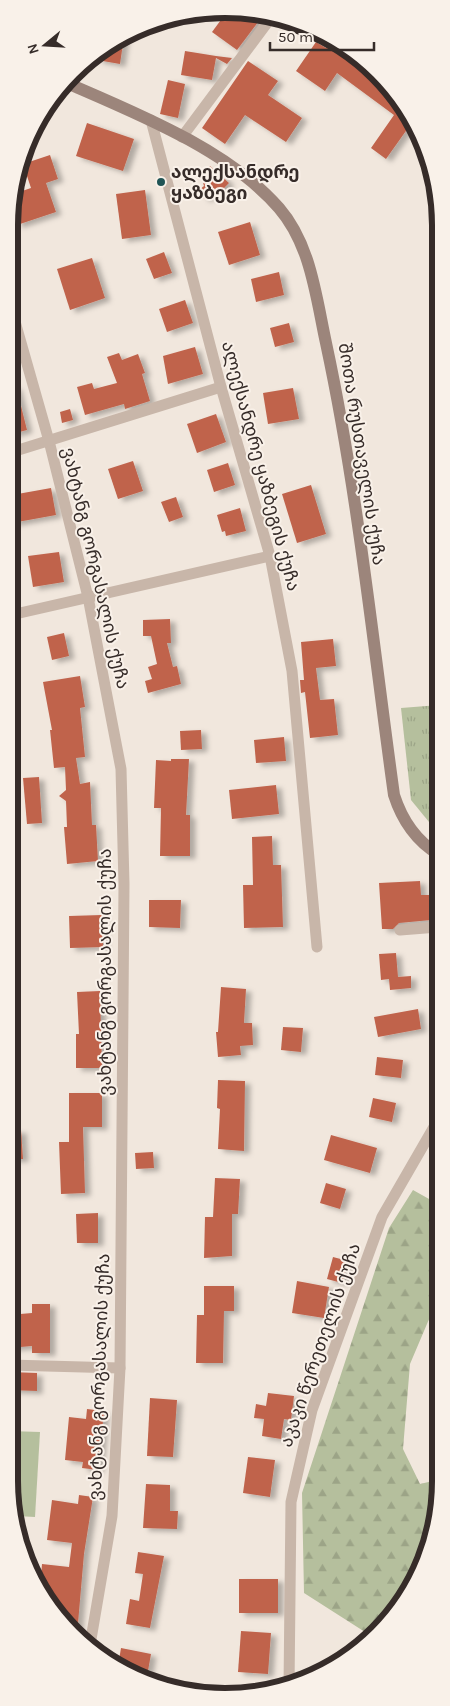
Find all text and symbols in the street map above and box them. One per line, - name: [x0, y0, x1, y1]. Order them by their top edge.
- north arrow: [20, 20, 70, 70]
- scale bar: [270, 20, 374, 52]
- text: 50 m: [278, 28, 313, 46]
- text: N: [23, 41, 43, 56]
- place label: ალექსანდრე ყაზბეგი: [171, 161, 300, 204]
- marker: ალექსანდრე ყაზბეგი: [155, 176, 167, 188]
- street label: ალექსანდრე ყაზბეგის ქუჩა: [217, 339, 305, 593]
- street label: შოთა რუსთაველის ქუჩა: [334, 341, 390, 567]
- street label: ვახტანგ გორგასალის ქუჩა: [57, 445, 135, 691]
- street label: ვახტანგ გორგასალის ქუჩა: [94, 848, 116, 1096]
- street label: აკაკი წერეთელის ქუჩა: [275, 1240, 365, 1450]
- street label: ვახტანგ გორგასალის ქუჩა: [84, 1253, 114, 1501]

